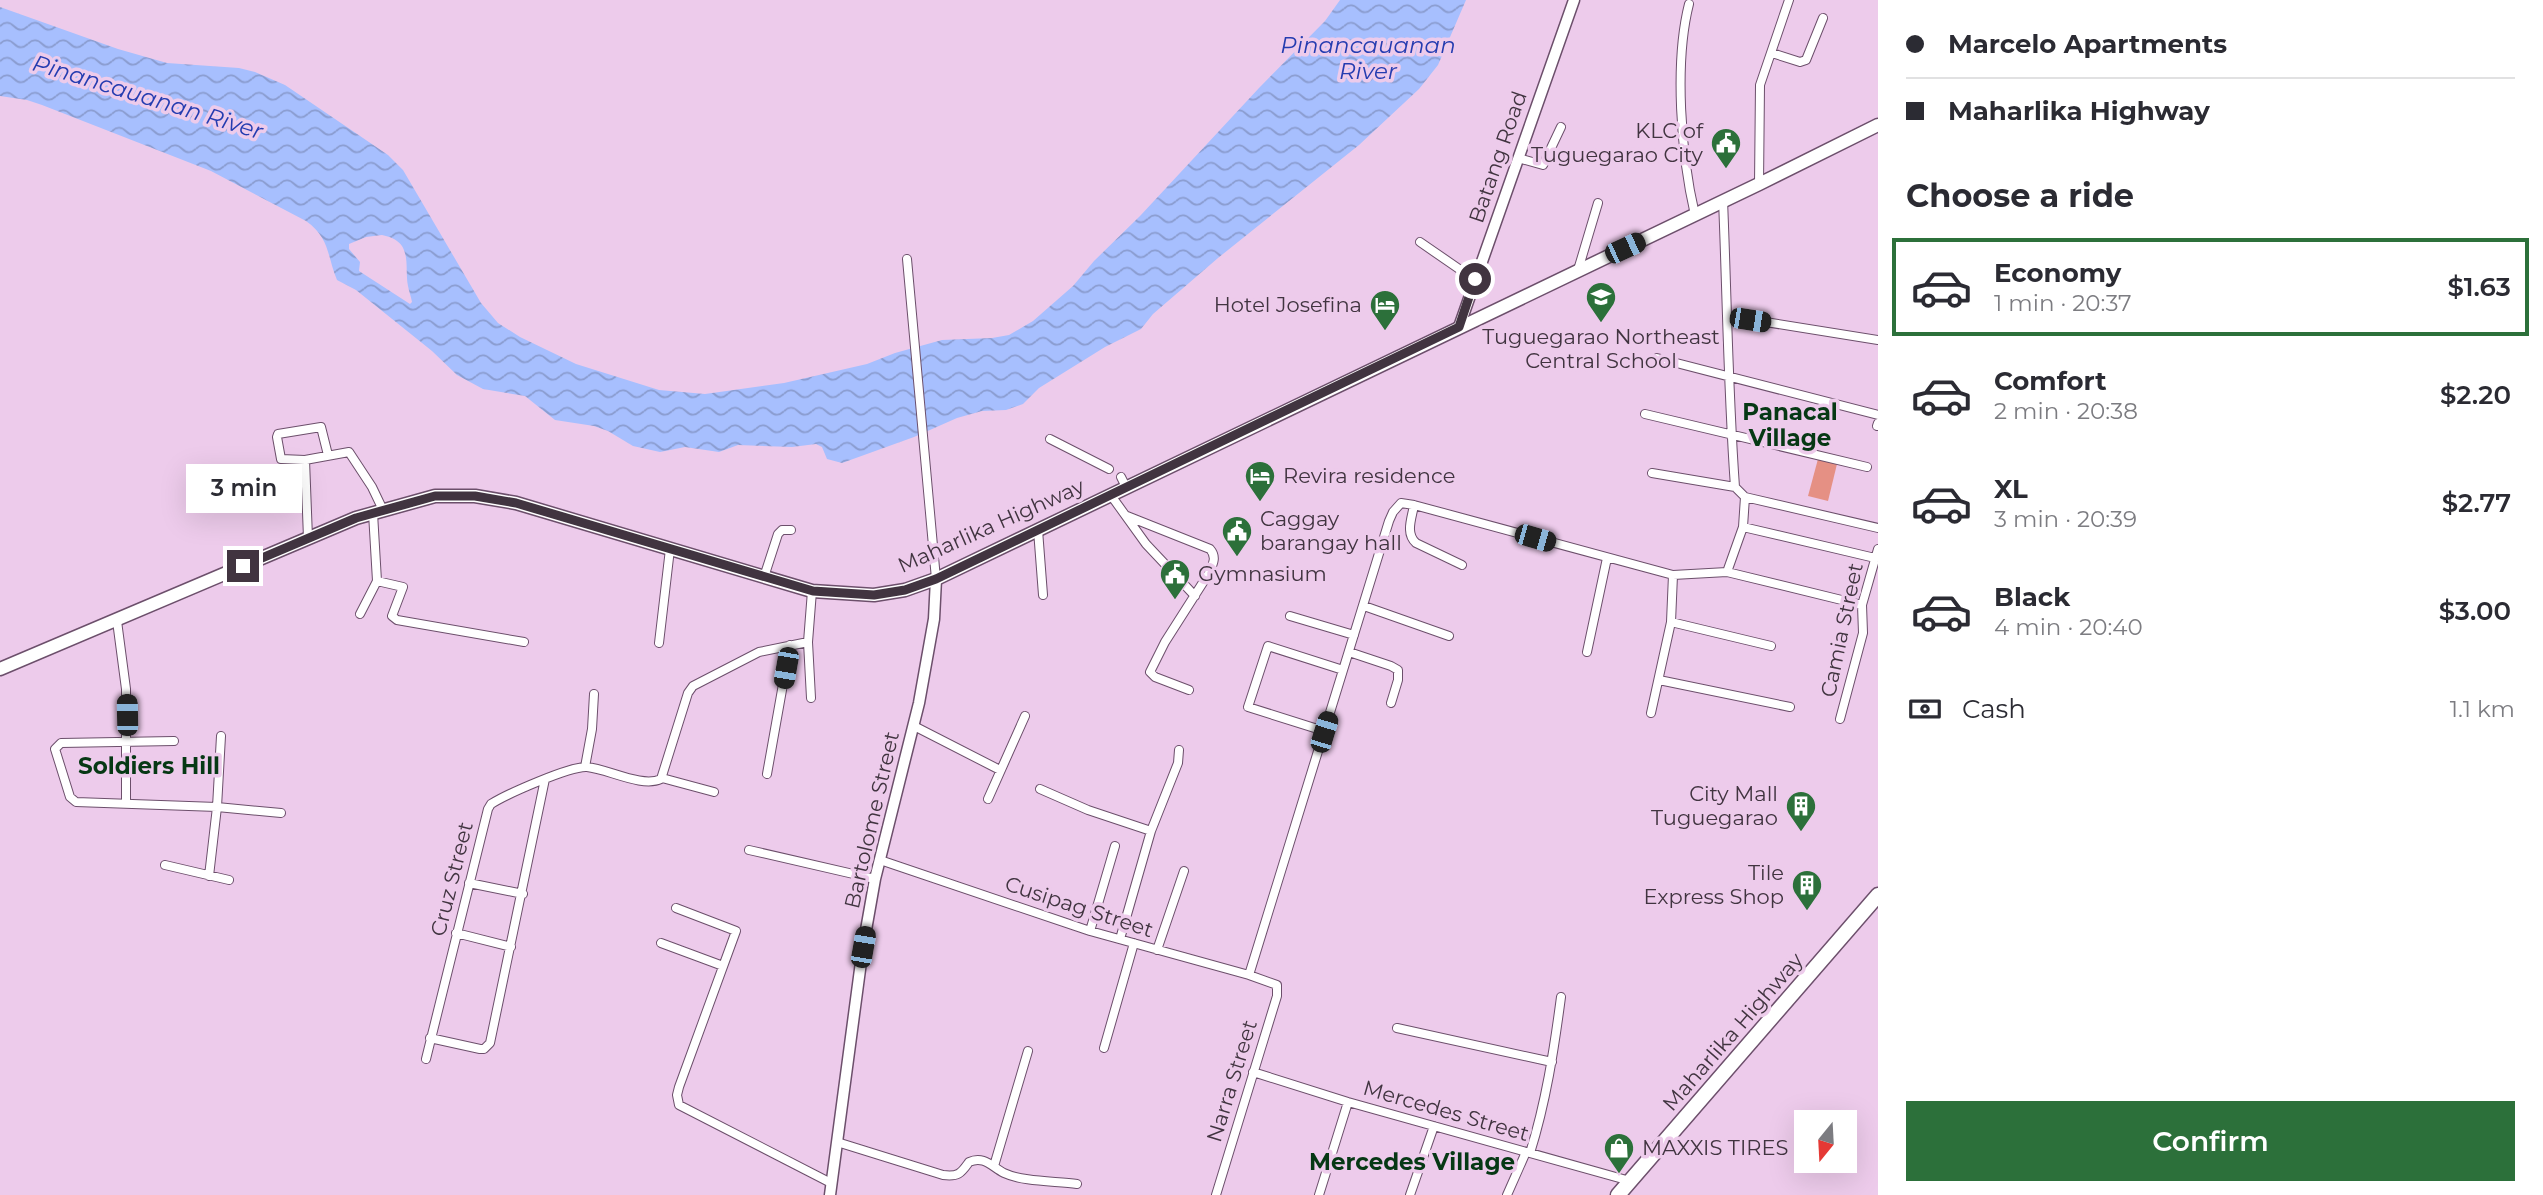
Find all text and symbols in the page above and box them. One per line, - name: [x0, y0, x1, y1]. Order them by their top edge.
- text: Marcelo Apartments: [1948, 28, 2227, 60]
- water label: Pinancauanan River: [1280, 31, 1456, 85]
- water label: Pinancauanan River: [29, 49, 267, 146]
- street label: Batang Road: [1463, 88, 1532, 226]
- text: Maharlika Highway: [1948, 95, 2210, 127]
- place label: KLC of Tuguegarao City: [1531, 118, 1704, 167]
- public building icon: KLC of Tuguegarao City: [1709, 126, 1743, 170]
- text: Choose a ride: [1906, 176, 2134, 215]
- car: [1602, 230, 1649, 266]
- icon: car: [1910, 256, 1973, 319]
- text: Economy: [1994, 257, 2121, 289]
- route start: [1459, 263, 1491, 295]
- text: $1.63: [2448, 271, 2511, 303]
- school or university icon: Tuguegarao Northeast Central School: [1584, 280, 1618, 324]
- hotel icon: Hotel Josefina: [1368, 288, 1402, 332]
- text: 1 min · 20:37: [1994, 289, 2132, 317]
- place label: Hotel Josefina: [1214, 292, 1362, 317]
- car: [1728, 306, 1773, 334]
- place label: Tuguegarao Northeast Central School: [1482, 324, 1720, 373]
- icon: car: [1910, 364, 1973, 427]
- text: Comfort: [1994, 365, 2106, 397]
- text: $2.20: [2440, 379, 2511, 411]
- text: 2 min · 20:38: [1994, 397, 2138, 425]
- district label: Panacal Village: [1742, 398, 1838, 452]
- hotel icon: Revira residence: [1243, 459, 1277, 503]
- place label: Revira residence: [1283, 463, 1455, 488]
- callout: 3 min: [185, 464, 301, 514]
- icon: car: [1910, 472, 1973, 535]
- street label: Maharlika Highway: [894, 473, 1088, 578]
- text: XL: [1994, 473, 2028, 505]
- text: 3 min: [211, 474, 277, 502]
- text: $2.77: [2442, 487, 2511, 519]
- text: 3 min · 20:39: [1994, 505, 2137, 533]
- place label: Caggay barangay hall: [1260, 506, 1402, 555]
- public building icon: Caggay barangay hall: [1220, 514, 1254, 558]
- car: [1512, 522, 1559, 554]
- route end: [227, 550, 259, 582]
- public building icon: Gymnasium: [1158, 557, 1192, 601]
- place label: Gymnasium: [1198, 561, 1327, 586]
- street label: Camia Street: [1815, 561, 1868, 699]
- icon: car: [1910, 580, 1973, 643]
- text: Black: [1994, 581, 2070, 613]
- text: $3.00: [2439, 595, 2511, 627]
- text: 4 min · 20:40: [1994, 613, 2143, 641]
- car: [773, 645, 800, 691]
- icon: cash: [1906, 690, 1944, 728]
- text: Cash: [1962, 693, 2026, 725]
- car: [117, 694, 138, 736]
- text: 1.1 km: [2450, 695, 2515, 723]
- car: [1308, 709, 1341, 755]
- street label: Bartolome Street: [839, 729, 904, 911]
- district label: Soldiers Hill: [78, 752, 220, 780]
- place label: City Mall Tuguegarao: [1651, 781, 1778, 830]
- building icon: City Mall Tuguegarao: [1784, 789, 1818, 833]
- street label: Cruz Street: [425, 819, 478, 939]
- place label: Tile Express Shop: [1643, 860, 1784, 909]
- building icon: Tile Express Shop: [1790, 868, 1824, 912]
- street label: Cusipag Street: [1002, 871, 1156, 942]
- car: [850, 924, 877, 970]
- street label: Maharlika Highway: [1657, 947, 1809, 1116]
- street label: Narra Street: [1201, 1017, 1262, 1145]
- street label: Mercedes Street: [1360, 1075, 1532, 1146]
- button: Confirm: [1906, 1101, 2515, 1181]
- north arrow: [1794, 1110, 1857, 1172]
- map controls: [1794, 1110, 1857, 1173]
- shop icon: MAXXIS TIRES: [1602, 1131, 1636, 1175]
- place label: MAXXIS TIRES: [1642, 1135, 1788, 1160]
- district label: Mercedes Village: [1309, 1148, 1515, 1176]

